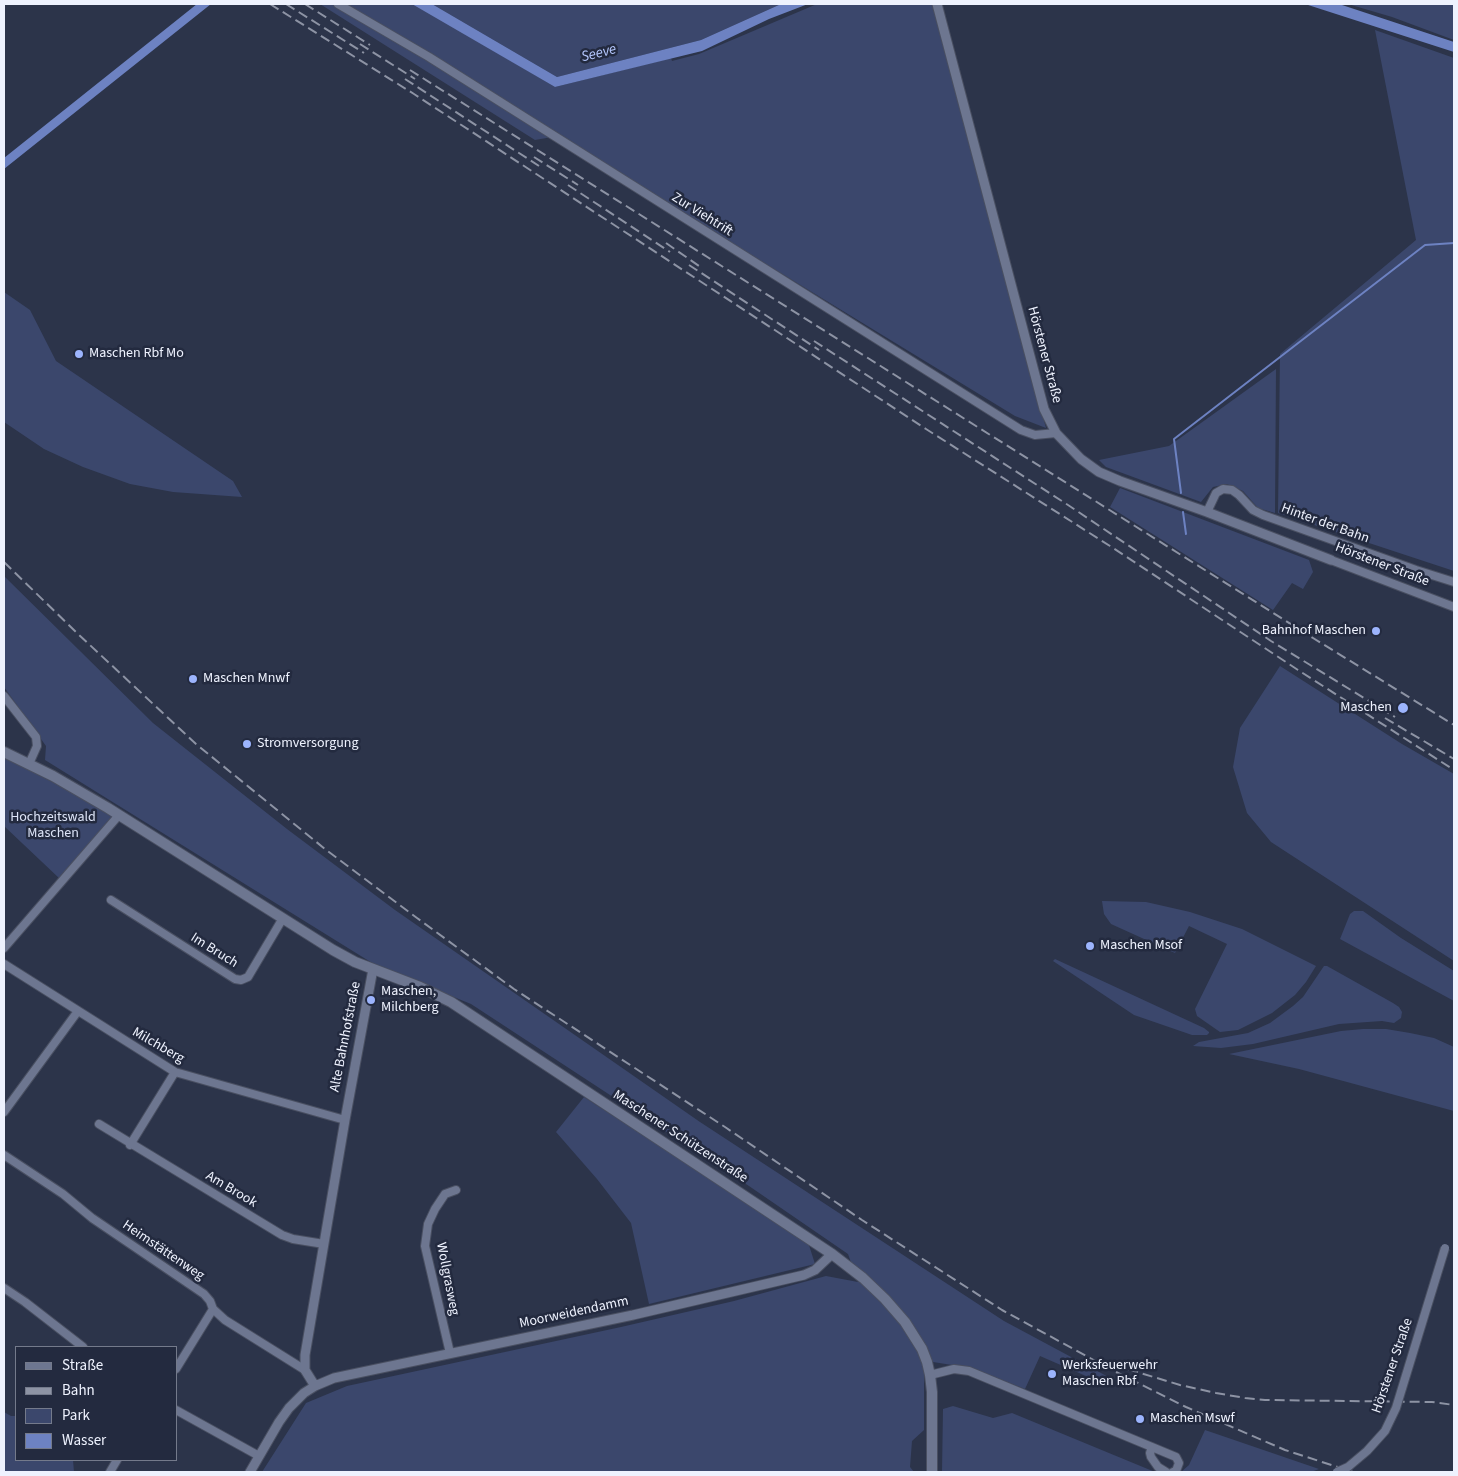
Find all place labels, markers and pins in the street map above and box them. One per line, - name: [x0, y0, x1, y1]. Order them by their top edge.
- place label: Maschen Rbf Mo: [89, 346, 184, 362]
- marker: Maschen Rbf Mo: [73, 348, 85, 360]
- place label: Bahnhof Maschen: [1262, 623, 1366, 639]
- marker: Bahnhof Maschen: [1370, 625, 1382, 637]
- place label: Maschen Mnwf: [203, 671, 289, 687]
- marker: Maschen Mnwf: [187, 673, 199, 685]
- place label: Maschen: [1340, 700, 1392, 716]
- marker: Maschen: [1396, 701, 1410, 715]
- place label: Stromversorgung: [257, 736, 359, 752]
- marker: Stromversorgung: [241, 738, 253, 750]
- place label: Maschen Msof: [1100, 938, 1182, 954]
- marker: Maschen Msof: [1084, 940, 1096, 952]
- place label: Maschen, Milchberg: [381, 984, 439, 1016]
- marker: Maschen, Milchberg: [365, 994, 377, 1006]
- place label: Werksfeuerwehr Maschen Rbf: [1062, 1358, 1158, 1390]
- marker: Werksfeuerwehr Maschen Rbf: [1046, 1368, 1058, 1380]
- place label: Maschen Mswf: [1150, 1411, 1235, 1427]
- marker: Maschen Mswf: [1134, 1413, 1146, 1425]

